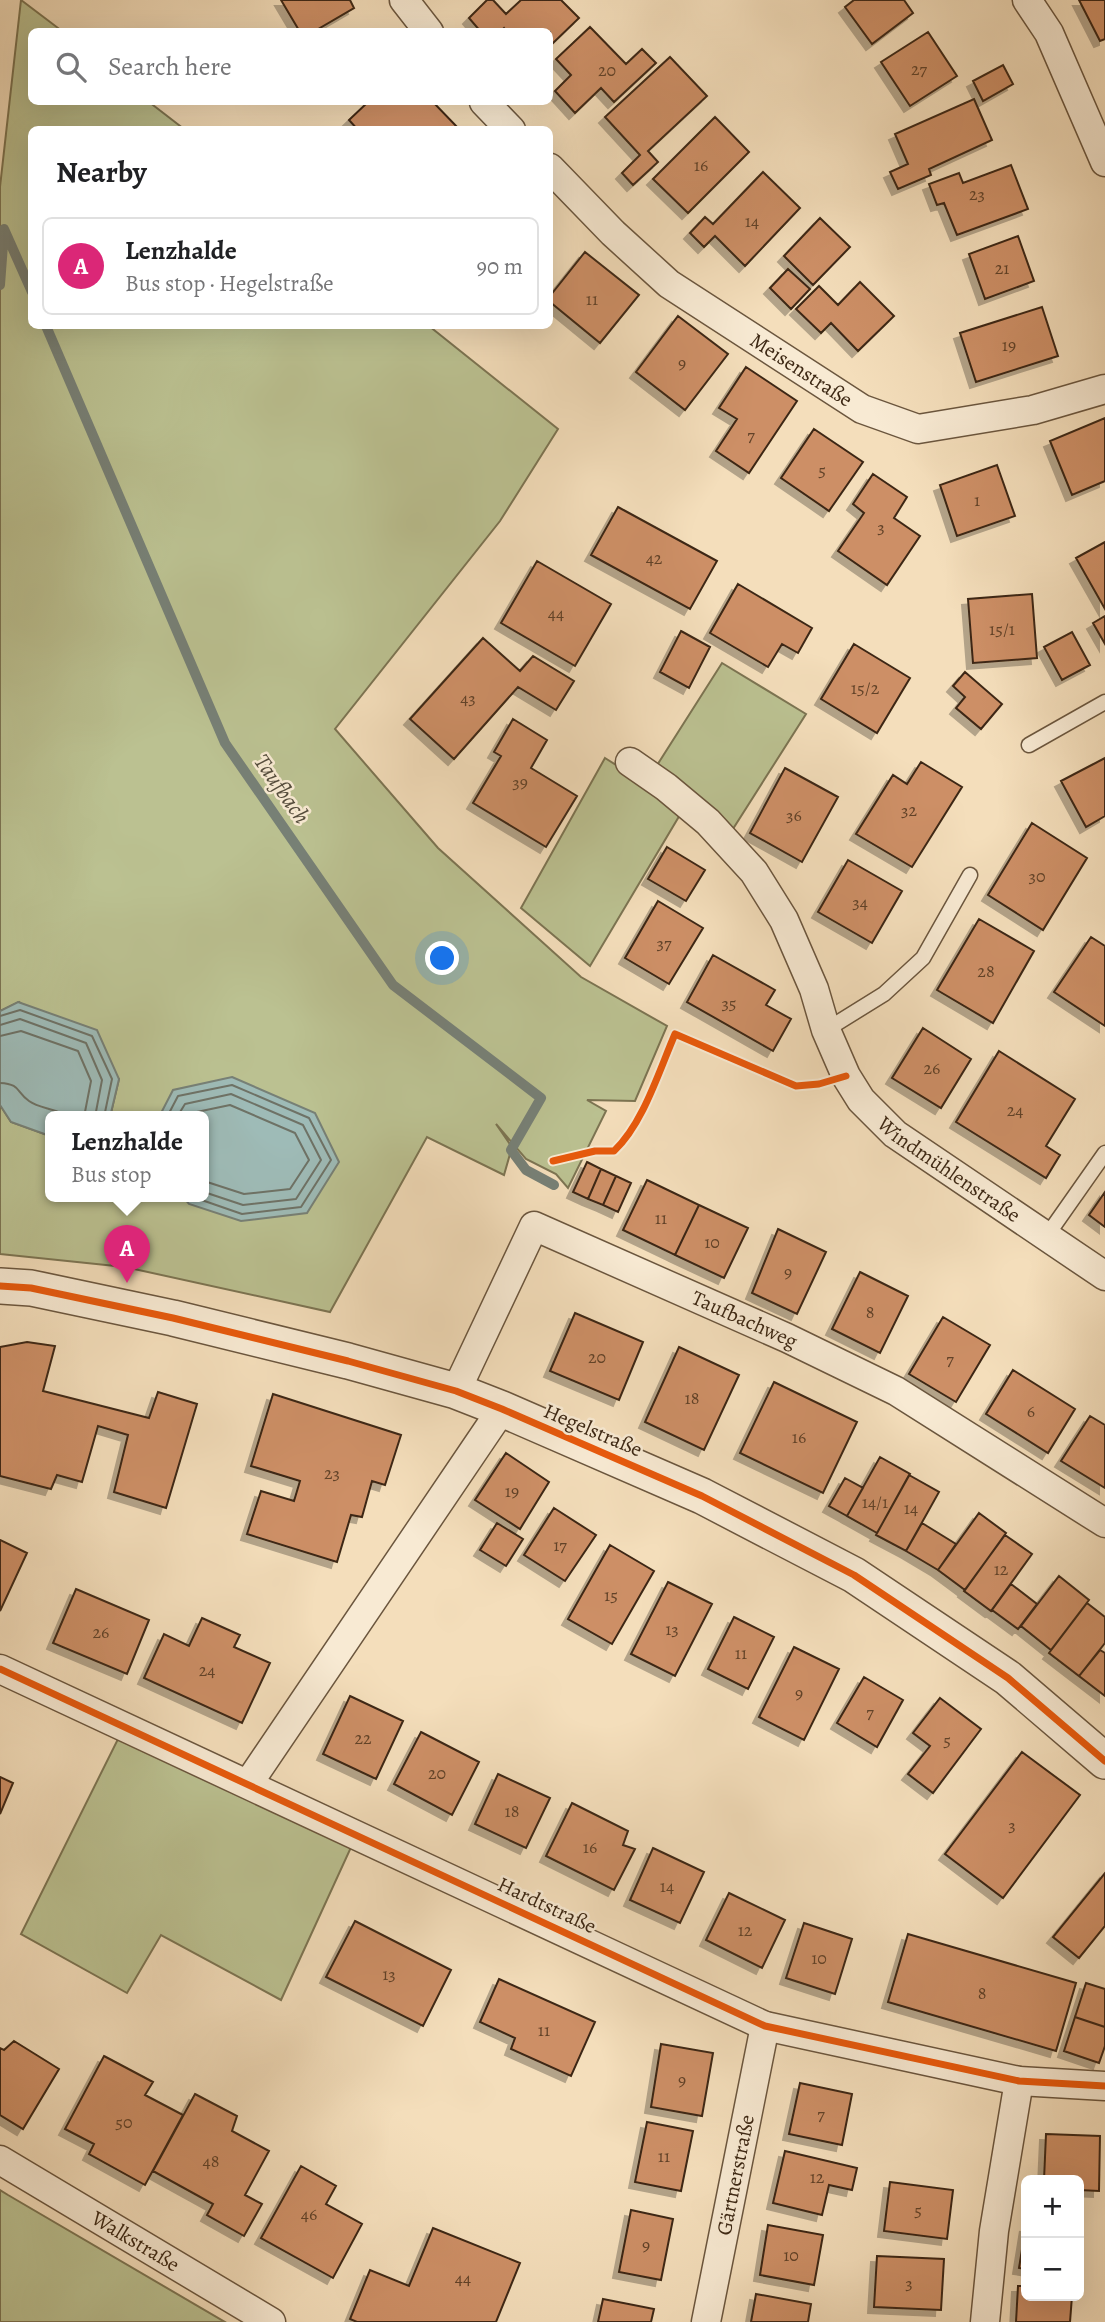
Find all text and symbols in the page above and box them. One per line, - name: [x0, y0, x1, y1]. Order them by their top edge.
- search box: [28, 28, 553, 105]
- icon: search: [52, 48, 90, 86]
- text: Search here: [108, 49, 232, 84]
- house number: 27: [911, 57, 927, 81]
- house number: 20: [598, 58, 616, 82]
- text: Nearby: [56, 152, 147, 192]
- house number: 16: [694, 153, 708, 177]
- house number: 23: [969, 182, 985, 206]
- house number: 14: [745, 209, 759, 233]
- text: Lenzhalde: [125, 233, 237, 268]
- text: A: [74, 251, 88, 282]
- text: 90 m: [477, 251, 523, 282]
- house number: 21: [995, 256, 1009, 280]
- text: Bus stop · Hegelstraße: [125, 268, 334, 299]
- house number: 11: [586, 287, 598, 311]
- street label: Meisenstraße: [745, 326, 858, 413]
- house number: 19: [1002, 333, 1016, 357]
- house number: 9: [678, 351, 686, 375]
- house number: 7: [747, 423, 755, 447]
- house number: 5: [818, 458, 826, 482]
- house number: 1: [974, 488, 980, 512]
- house number: 3: [877, 515, 885, 539]
- house number: 42: [646, 546, 663, 570]
- house number: 44: [548, 601, 564, 625]
- house number: 15/1: [989, 617, 1015, 641]
- house number: 15/2: [851, 676, 880, 700]
- house number: 43: [460, 686, 476, 710]
- water label: Taufbach: [247, 748, 317, 830]
- house number: 39: [512, 770, 528, 794]
- house number: 32: [901, 798, 917, 822]
- house number: 36: [786, 803, 802, 827]
- house number: 30: [1028, 864, 1046, 888]
- house number: 34: [852, 890, 868, 914]
- house number: 37: [656, 931, 672, 955]
- your location: [425, 941, 459, 975]
- house number: 28: [977, 959, 995, 983]
- house number: 35: [721, 991, 737, 1015]
- house number: 26: [924, 1056, 940, 1080]
- house number: 24: [1007, 1098, 1023, 1122]
- street label: Windmühlenstraße: [870, 1109, 1026, 1229]
- popup: [45, 1111, 209, 1202]
- text: Lenzhalde: [71, 1124, 183, 1159]
- text: Bus stop: [71, 1159, 152, 1190]
- house number: 11: [655, 1206, 667, 1230]
- pin: A: [104, 1225, 150, 1283]
- house number: 10: [704, 1230, 720, 1254]
- house number: 9: [784, 1260, 792, 1284]
- street label: Taufbachweg: [687, 1284, 803, 1355]
- house number: 8: [866, 1300, 874, 1324]
- house number: 20: [588, 1345, 606, 1369]
- house number: 7: [946, 1347, 954, 1371]
- house number: 18: [685, 1386, 699, 1410]
- street label: Hegelstraße: [539, 1397, 647, 1463]
- house number: 6: [1027, 1399, 1035, 1423]
- house number: 16: [792, 1425, 806, 1449]
- house number: 23: [324, 1461, 340, 1485]
- house number: 19: [505, 1479, 519, 1503]
- house number: 14/1: [862, 1490, 888, 1514]
- house number: 14: [904, 1496, 918, 1520]
- house number: 17: [553, 1533, 567, 1557]
- house number: 12: [994, 1557, 1009, 1581]
- house number: 15: [604, 1583, 618, 1607]
- house number: 13: [665, 1617, 679, 1641]
- house number: 26: [93, 1620, 109, 1644]
- house number: 11: [735, 1641, 747, 1665]
- house number: 24: [199, 1658, 215, 1682]
- house number: 9: [795, 1681, 803, 1705]
- house number: 7: [866, 1700, 874, 1724]
- house number: 22: [354, 1726, 372, 1750]
- house number: 5: [943, 1728, 951, 1752]
- house number: 20: [428, 1761, 446, 1785]
- house number: 18: [505, 1799, 519, 1823]
- house number: 3: [1008, 1813, 1016, 1837]
- house number: 16: [583, 1835, 597, 1859]
- street label: Hardtstraße: [493, 1870, 601, 1940]
- house number: 14: [660, 1874, 674, 1898]
- house number: 12: [738, 1918, 753, 1942]
- house number: 10: [811, 1946, 827, 1970]
- house number: 13: [382, 1962, 396, 1986]
- house number: 8: [978, 1981, 986, 2005]
- house number: 11: [538, 2018, 550, 2042]
- house number: 9: [678, 2068, 686, 2092]
- house number: 7: [817, 2102, 825, 2126]
- house number: 50: [115, 2110, 133, 2134]
- street label: Gärtnerstraße: [710, 2112, 761, 2238]
- house number: 11: [658, 2144, 670, 2168]
- house number: 48: [203, 2149, 219, 2173]
- house number: 12: [810, 2165, 825, 2189]
- map controls: [1021, 2175, 1084, 2301]
- button: +: [1021, 2175, 1084, 2238]
- house number: 5: [914, 2198, 922, 2222]
- house number: 46: [301, 2202, 317, 2226]
- street label: Walkstraße: [85, 2203, 185, 2278]
- house number: 9: [642, 2233, 650, 2257]
- button: −: [1021, 2238, 1084, 2301]
- house number: 10: [783, 2243, 799, 2267]
- house number: 44: [455, 2266, 471, 2290]
- house number: 3: [905, 2271, 913, 2295]

